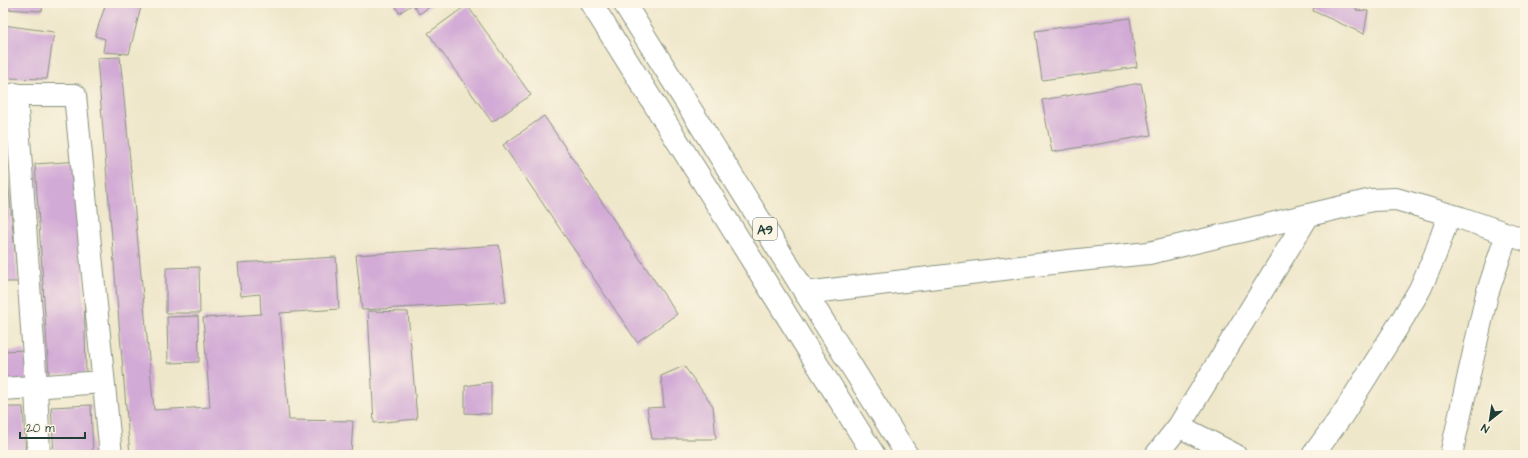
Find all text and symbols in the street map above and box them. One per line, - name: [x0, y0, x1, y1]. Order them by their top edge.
- road number: A9: [753, 218, 777, 240]
- north arrow: [1470, 400, 1510, 440]
- scale bar: [20, 414, 85, 440]
- text: 20 m: [26, 420, 55, 437]
- text: N: [1478, 420, 1492, 436]

